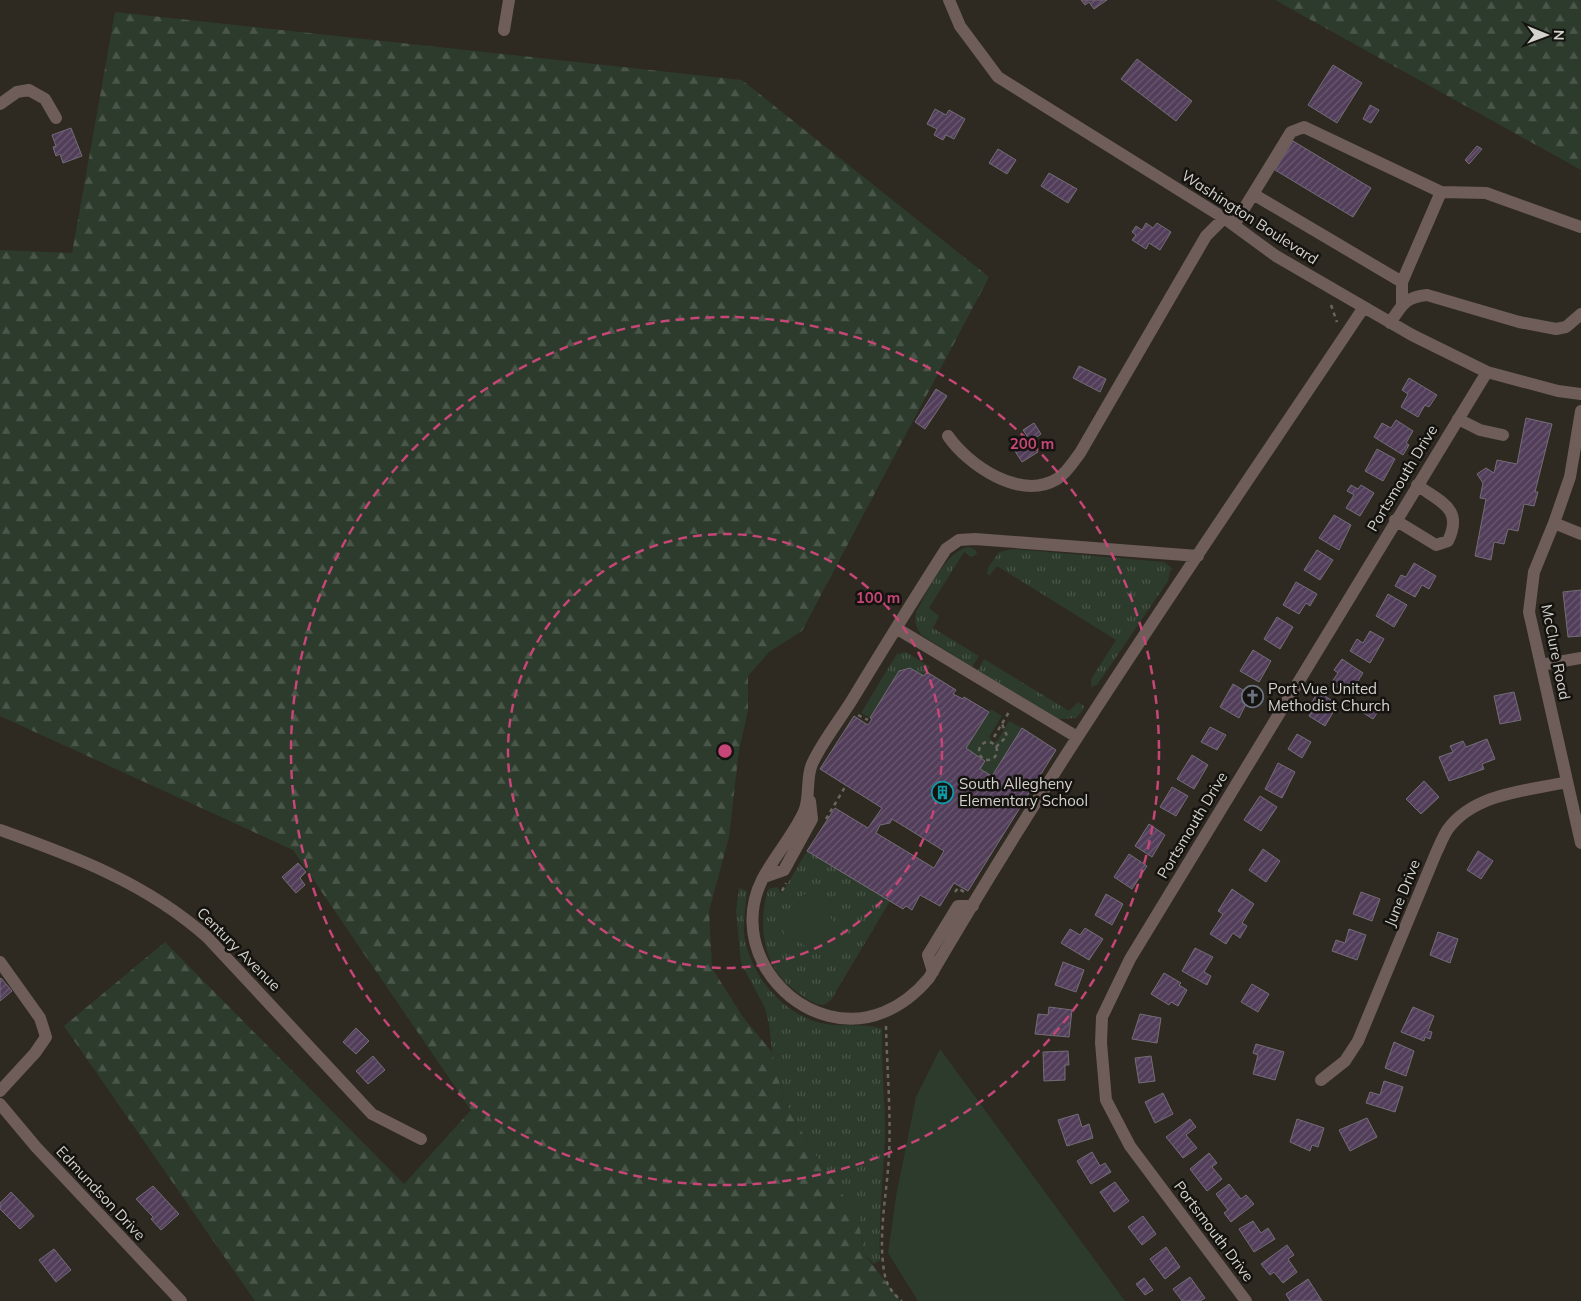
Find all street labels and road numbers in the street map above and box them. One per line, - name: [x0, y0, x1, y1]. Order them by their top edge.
- street label: Washington Boulevard: [1178, 166, 1322, 268]
- street label: Portsmouth Drive: [1363, 421, 1441, 535]
- street label: McClure Road: [1537, 603, 1575, 701]
- street label: Portsmouth Drive: [1153, 768, 1231, 882]
- street label: June Drive: [1380, 857, 1424, 929]
- street label: Century Avenue: [193, 903, 285, 995]
- street label: Edmundson Drive: [52, 1142, 150, 1244]
- street label: Portsmouth Drive: [1170, 1177, 1258, 1285]

